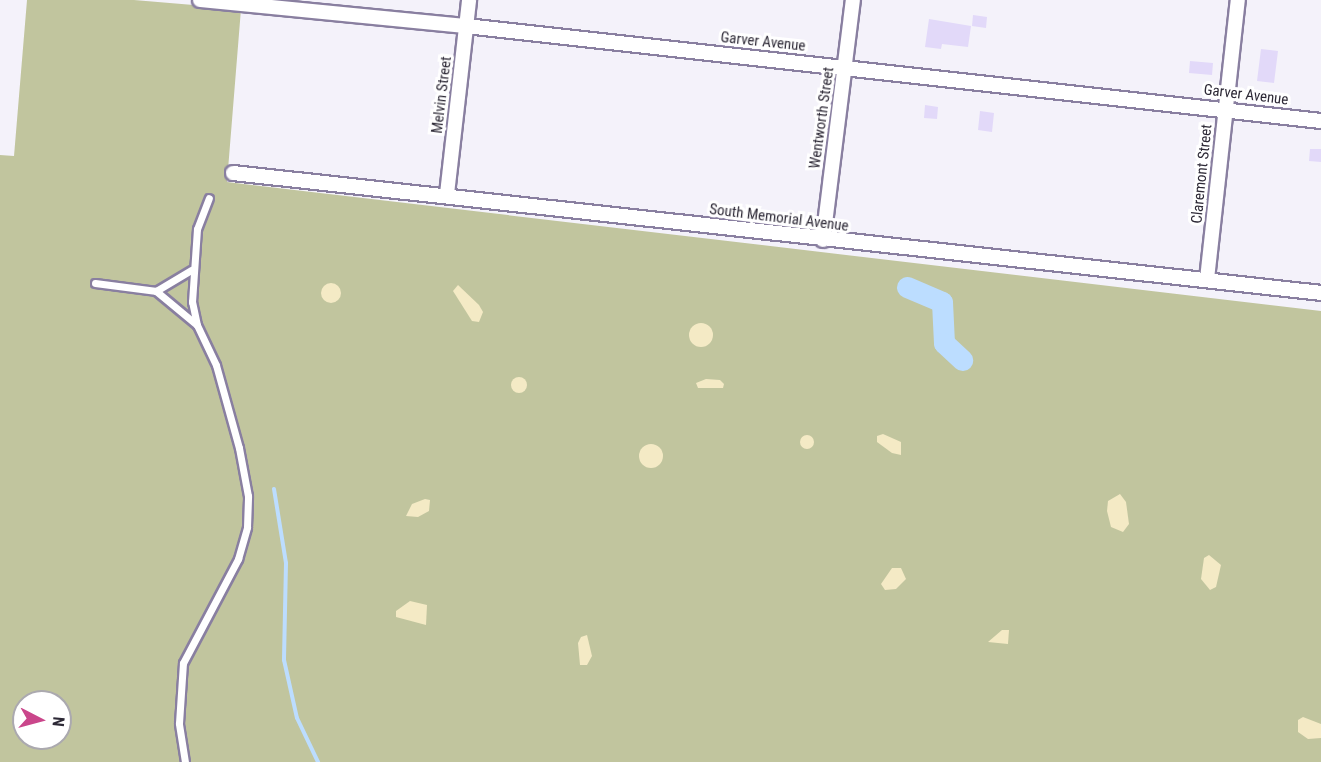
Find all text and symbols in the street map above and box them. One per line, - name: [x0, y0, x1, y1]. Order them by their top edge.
- street label: Garver Avenue: [720, 29, 806, 55]
- street label: Melvin Street: [428, 55, 456, 135]
- street label: Wentworth Street: [806, 66, 838, 170]
- street label: Garver Avenue: [1203, 81, 1289, 109]
- street label: Claremont Street: [1188, 123, 1216, 225]
- street label: South Memorial Avenue: [708, 201, 850, 235]
- north arrow: [12, 690, 72, 750]
- text: N: [48, 716, 68, 728]

